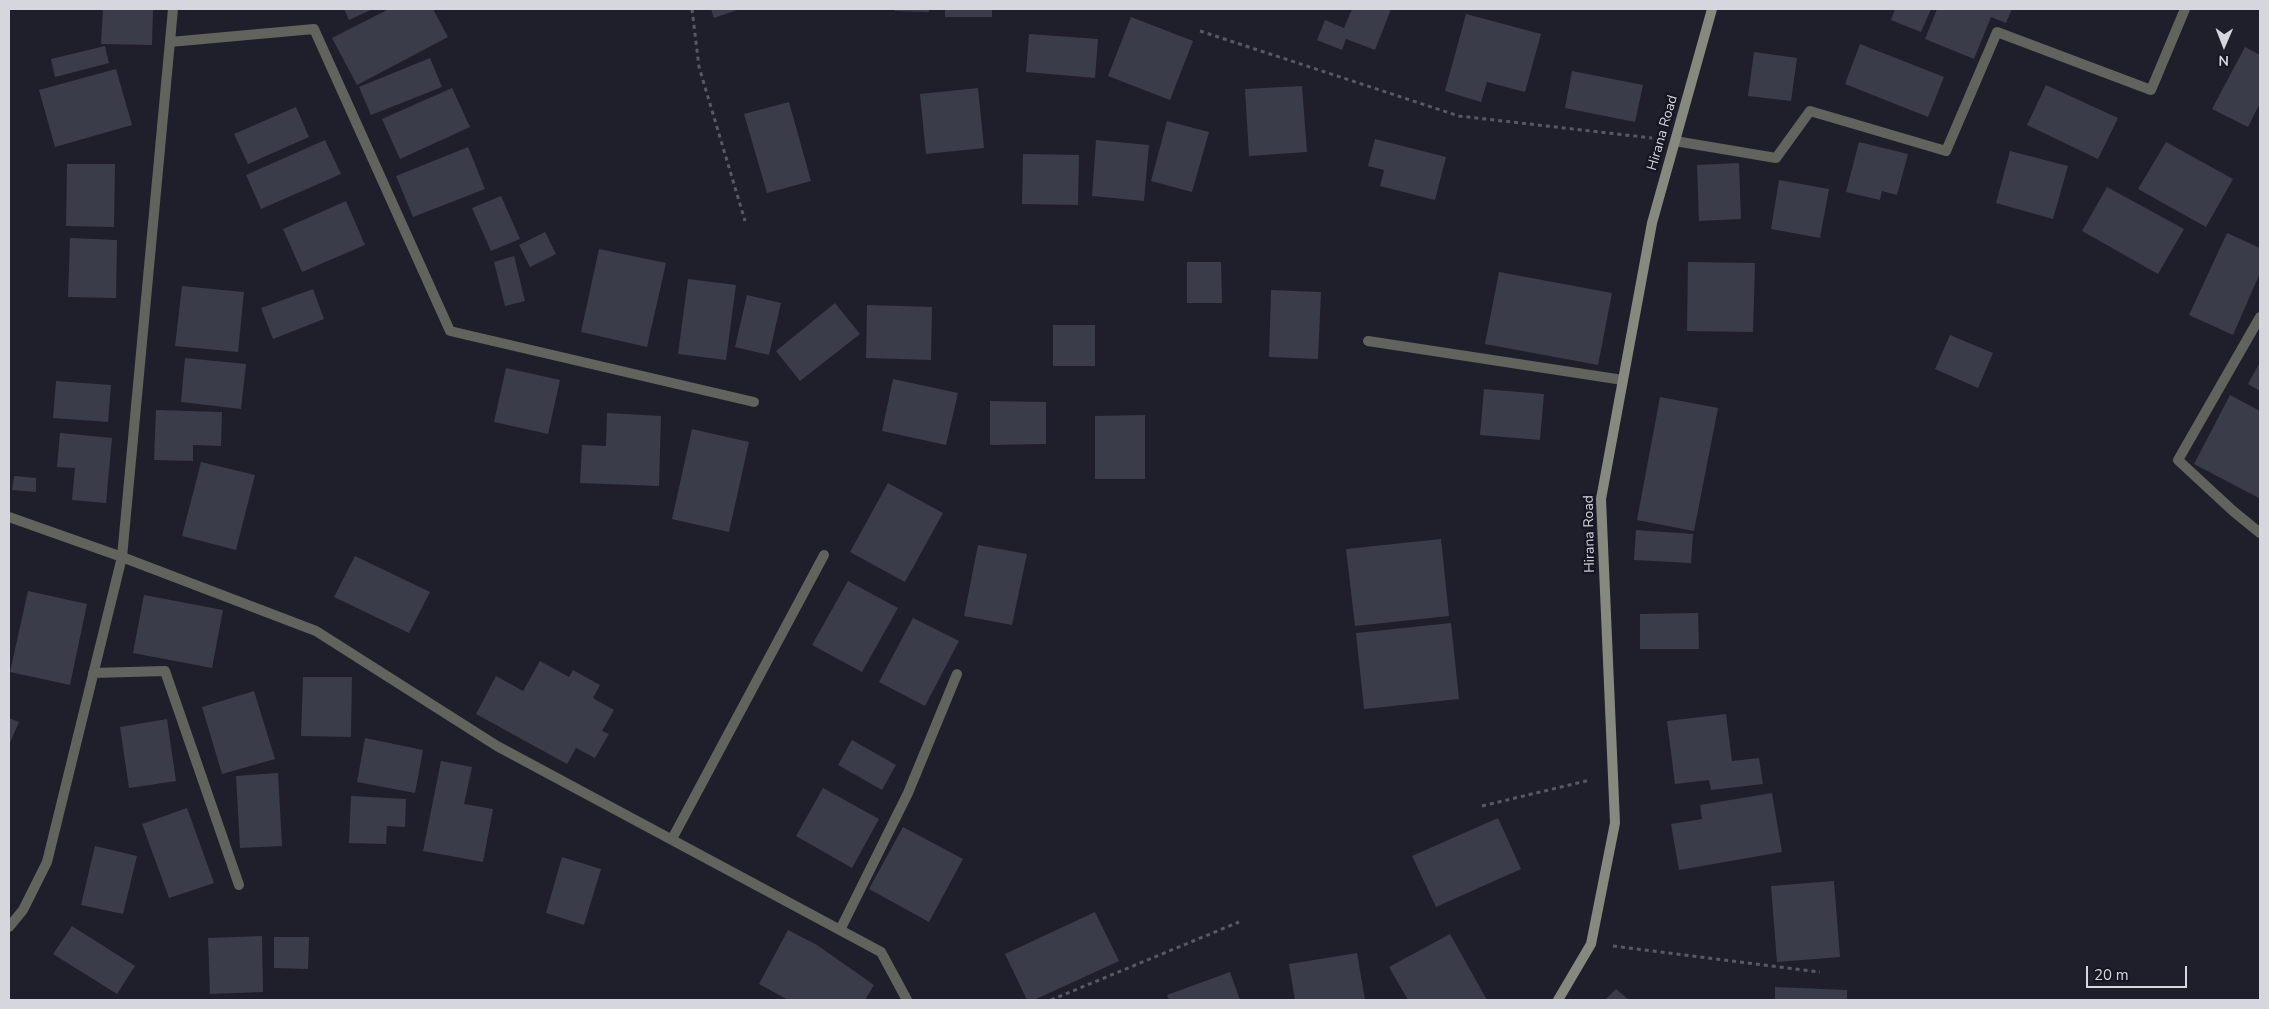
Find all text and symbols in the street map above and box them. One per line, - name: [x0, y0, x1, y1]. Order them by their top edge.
- north arrow: [2199, 20, 2249, 70]
- text: N: [2218, 51, 2229, 70]
- street label: Hirana Road: [1644, 93, 1682, 173]
- street label: Hirana Road: [1581, 495, 1599, 573]
- scale bar: [2089, 956, 2190, 988]
- text: 20 m: [2094, 965, 2129, 985]

